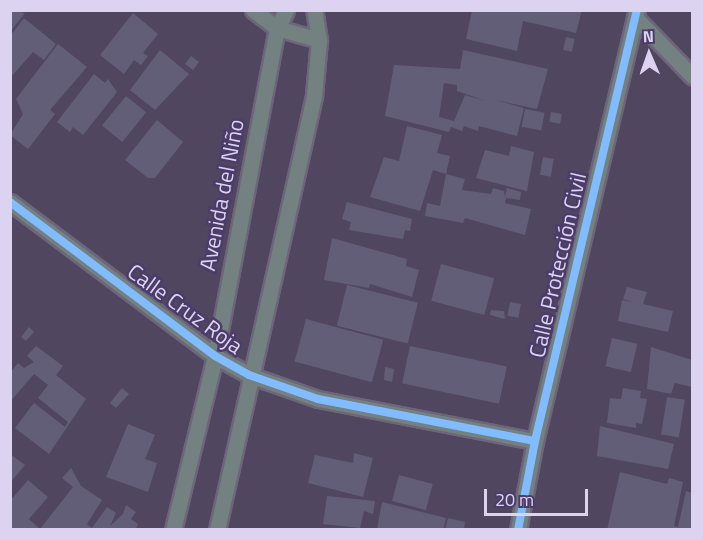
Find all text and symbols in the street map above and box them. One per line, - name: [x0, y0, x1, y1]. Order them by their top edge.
- north arrow: [619, 24, 679, 84]
- text: N: [642, 24, 654, 48]
- street label: Avenida del Niño: [194, 117, 250, 273]
- street label: Calle Protección Civil: [524, 170, 592, 360]
- street label: Calle Cruz Roja: [122, 258, 248, 360]
- scale bar: [487, 477, 590, 515]
- text: 20 m: [495, 486, 534, 513]

